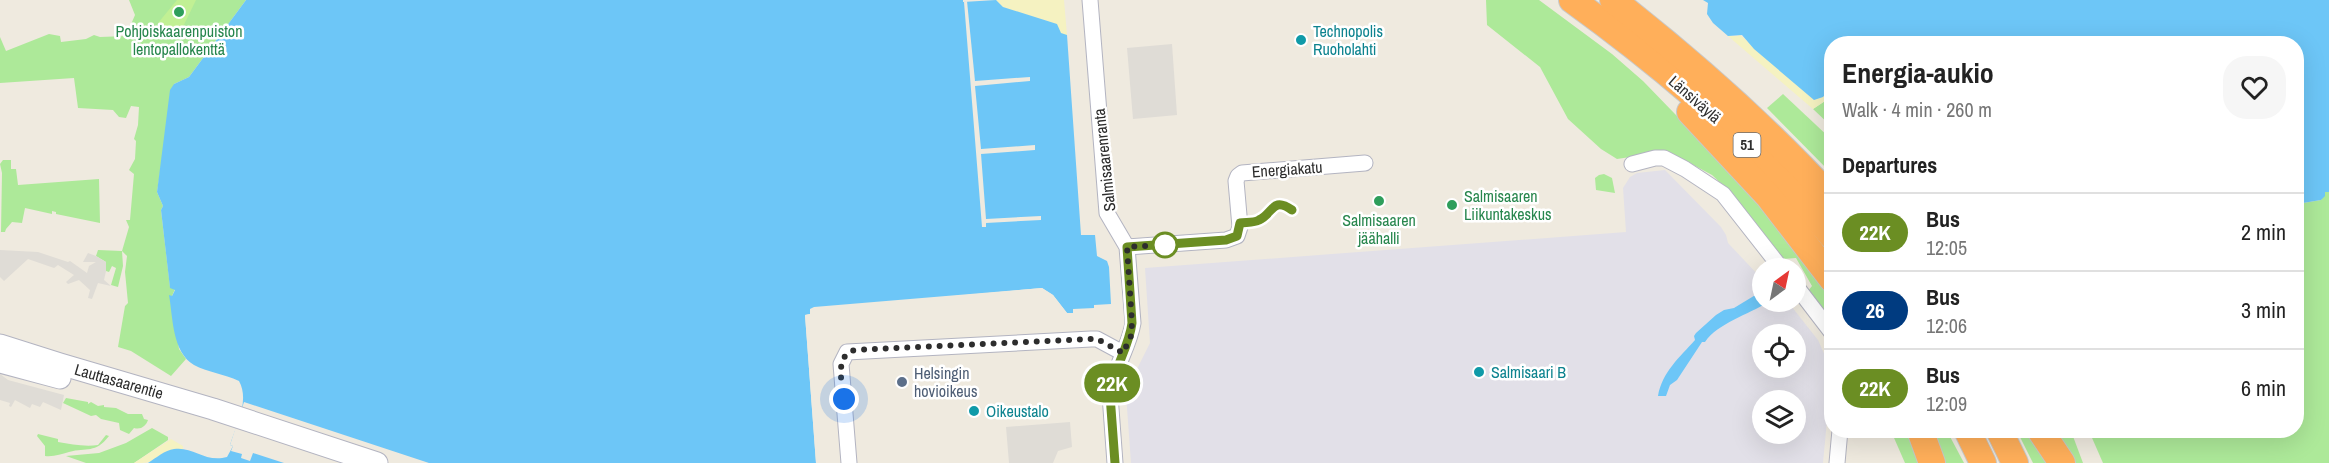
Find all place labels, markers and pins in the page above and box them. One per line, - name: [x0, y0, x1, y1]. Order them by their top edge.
- marker: Pohjoiskaarenpuiston lentopallokenttä: [172, 5, 186, 19]
- place label: Pohjoiskaarenpuiston lentopallokenttä: [116, 20, 242, 60]
- place label: Technopolis Ruoholahti: [1313, 20, 1383, 60]
- marker: Technopolis Ruoholahti: [1294, 33, 1308, 47]
- place label: Salmisaaren Liikuntakeskus: [1464, 185, 1552, 225]
- marker: Salmisaaren jäähalli: [1372, 194, 1386, 208]
- marker: Salmisaaren Liikuntakeskus: [1445, 198, 1459, 212]
- place label: Salmisaaren jäähalli: [1342, 209, 1416, 249]
- unlabelled marker: [1152, 232, 1178, 258]
- place label: Salmisaari B: [1491, 361, 1566, 383]
- place label: Helsingin hovioikeus: [914, 362, 977, 402]
- marker: Salmisaari B: [1472, 365, 1486, 379]
- marker: Helsingin hovioikeus: [895, 375, 909, 389]
- place label: Oikeustalo: [986, 400, 1049, 422]
- marker: Oikeustalo: [967, 404, 981, 418]

